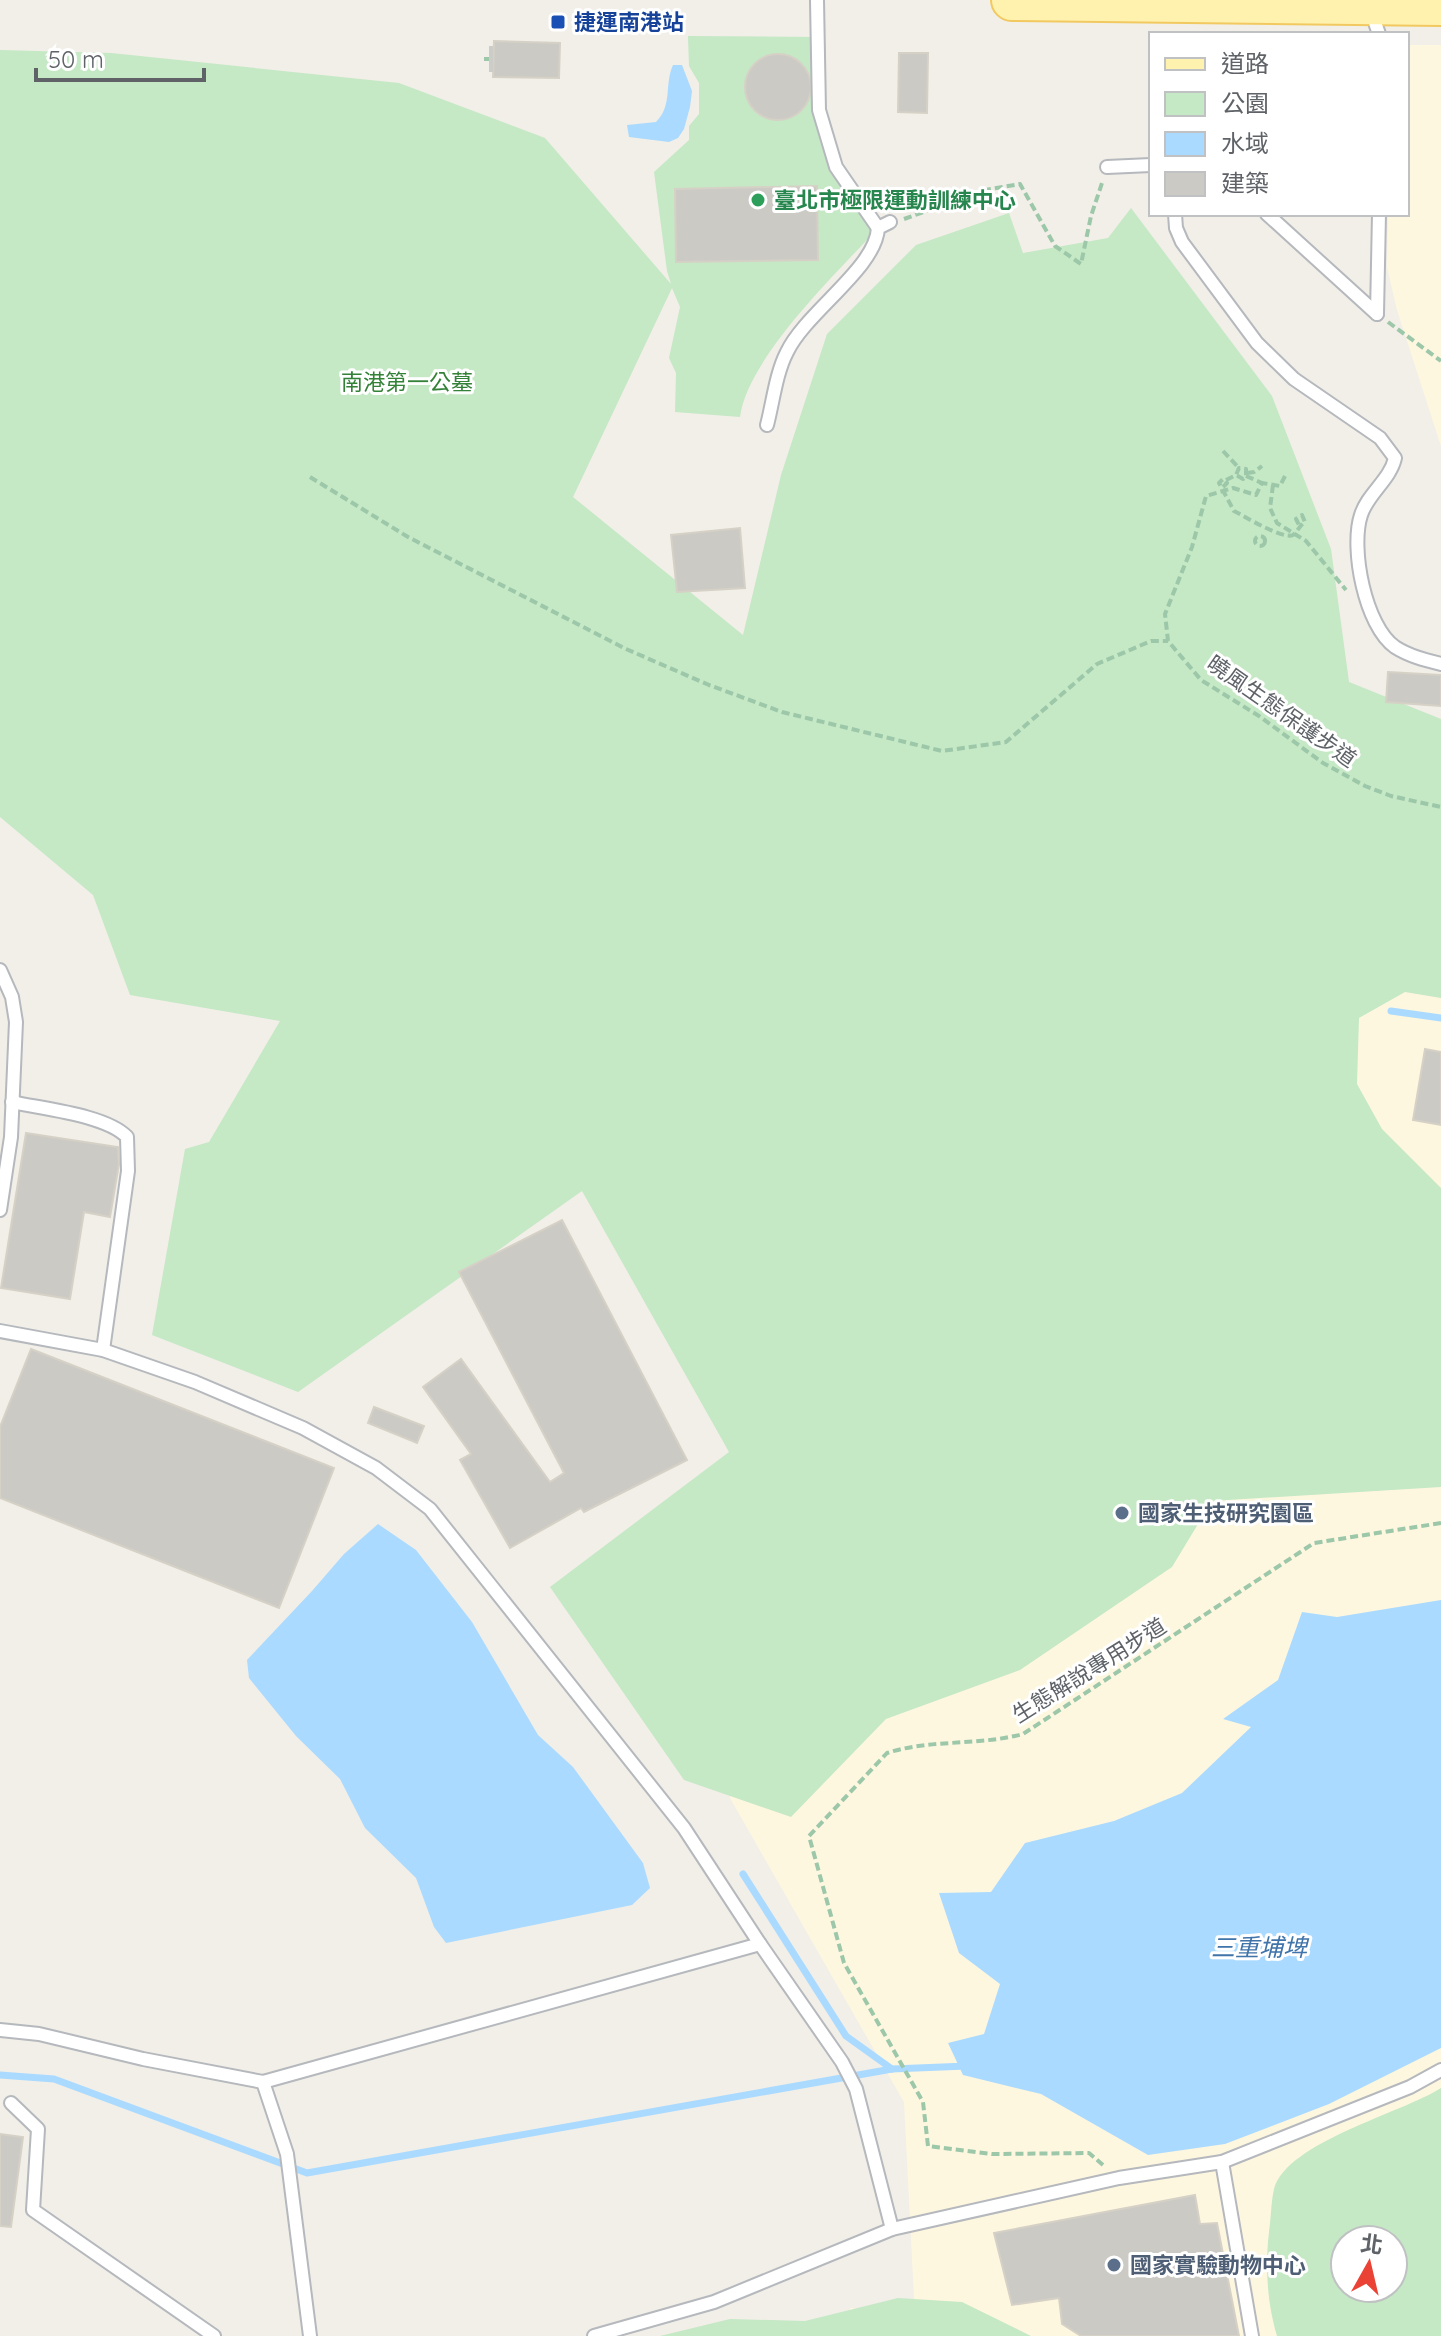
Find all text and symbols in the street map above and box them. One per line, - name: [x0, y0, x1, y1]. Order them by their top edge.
- place label: 捷運南港站: [574, 8, 684, 36]
- marker: 捷運南港站: [549, 13, 567, 31]
- scale bar: [36, 32, 204, 82]
- legend: [1149, 32, 1409, 216]
- text: 50 m: [48, 44, 104, 74]
- text: 道路: [1221, 48, 1269, 78]
- text: 公園: [1221, 88, 1269, 118]
- text: 水域: [1221, 128, 1269, 158]
- text: 建築: [1221, 168, 1269, 198]
- place label: 臺北市極限運動訓練中心: [774, 186, 1016, 214]
- marker: 臺北市極限運動訓練中心: [749, 191, 767, 209]
- park label: 南港第一公墓: [341, 368, 473, 396]
- street label: 曉風生態保護步道: [1202, 649, 1362, 773]
- place label: 國家生技研究園區: [1138, 1499, 1314, 1527]
- marker: 國家生技研究園區: [1113, 1504, 1131, 1522]
- street label: 生態解說專用步道: [1007, 1611, 1171, 1729]
- water label: 三重埔埤: [1211, 1932, 1310, 1962]
- north arrow: [1329, 2224, 1409, 2304]
- text: 北: [1359, 2229, 1385, 2260]
- place label: 國家實驗動物中心: [1130, 2251, 1306, 2279]
- marker: 國家實驗動物中心: [1105, 2256, 1123, 2274]

